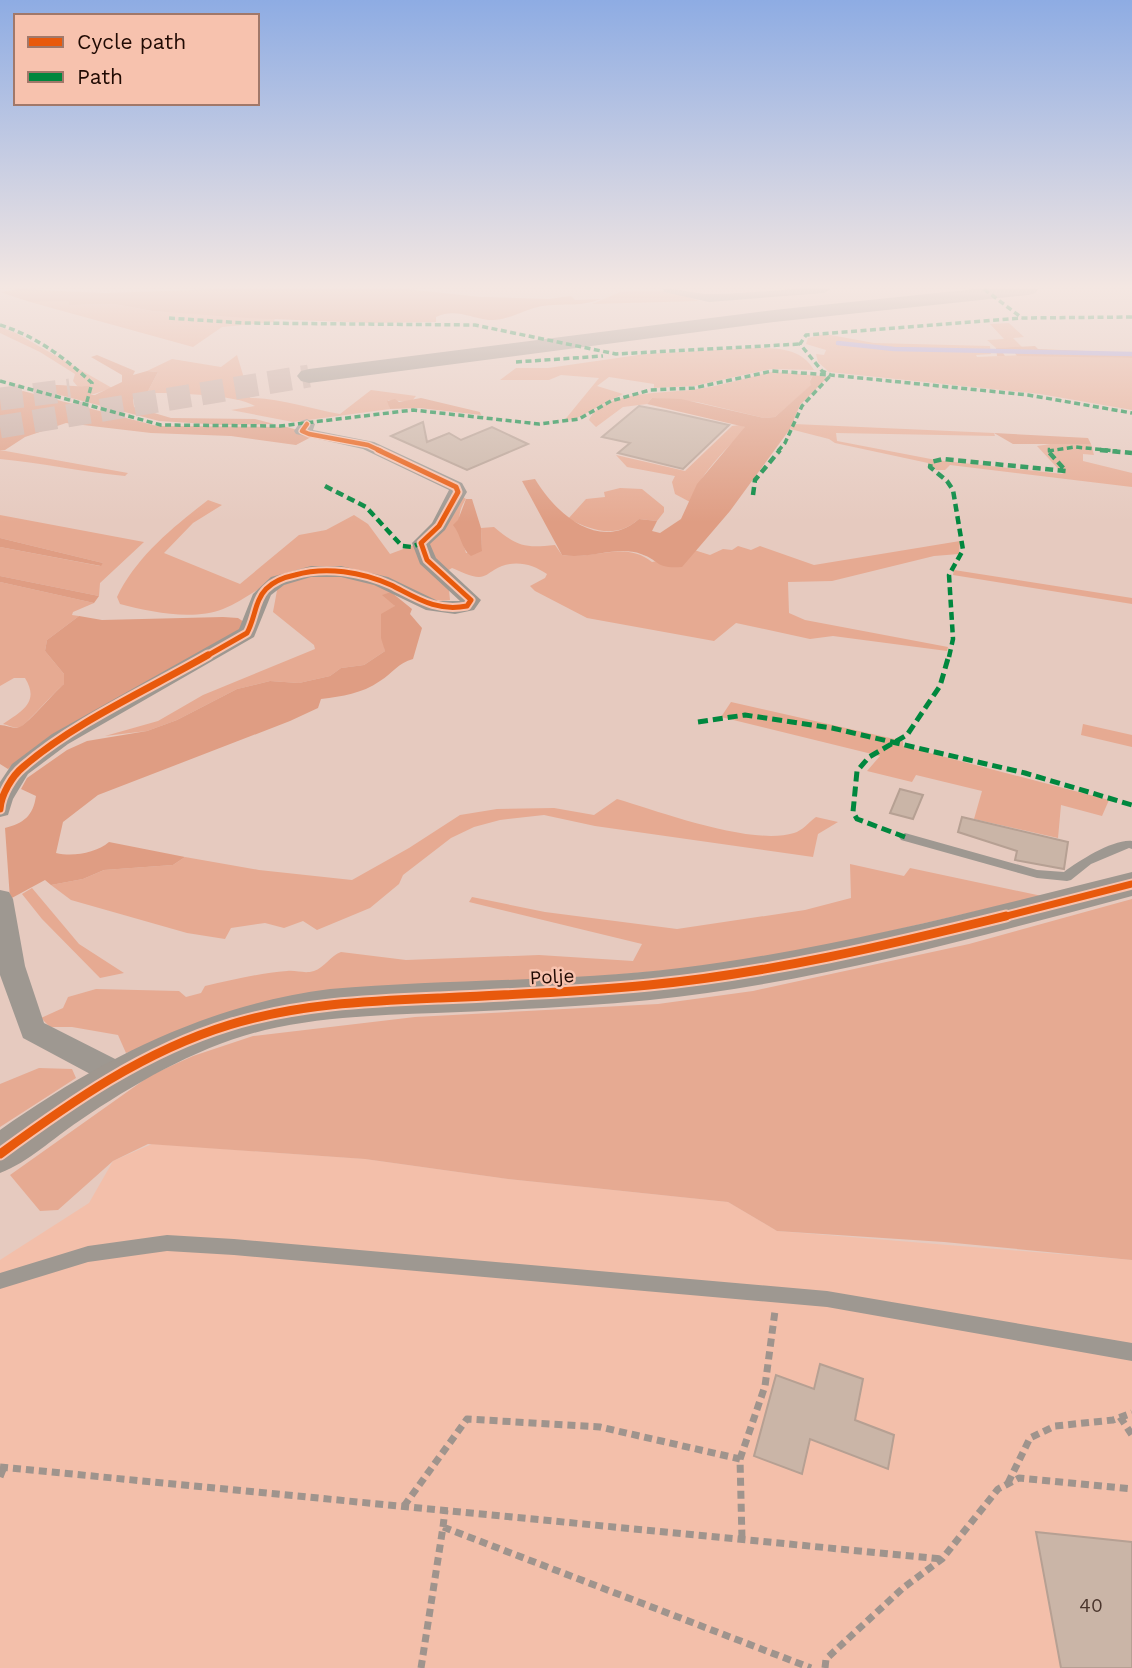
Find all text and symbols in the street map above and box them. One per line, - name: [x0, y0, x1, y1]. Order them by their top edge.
- legend: [14, 14, 259, 105]
- text: Cycle path: [77, 29, 186, 54]
- text: Path: [77, 64, 123, 89]
- street label: Polje: [529, 964, 575, 989]
- house number: 40: [1079, 1594, 1103, 1617]

